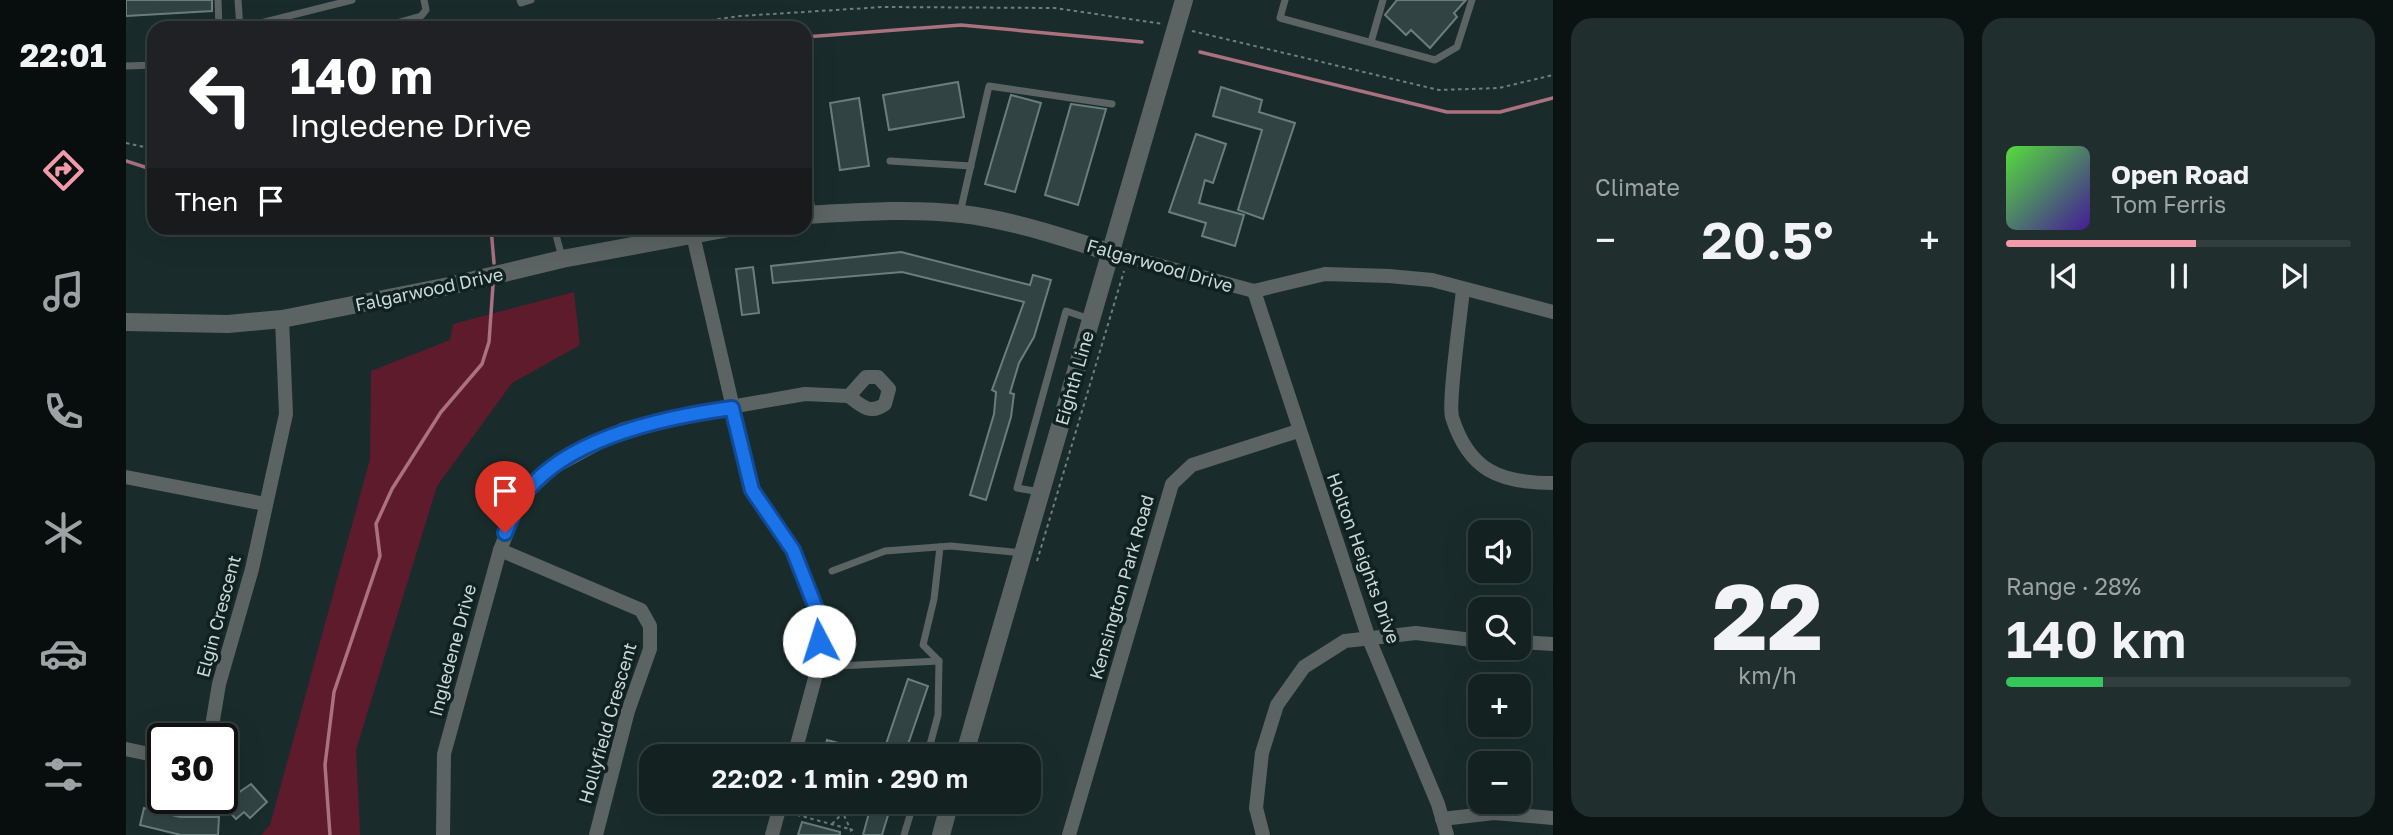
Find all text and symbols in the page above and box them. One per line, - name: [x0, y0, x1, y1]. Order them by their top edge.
- text: 22:01: [20, 36, 106, 74]
- text: 140 m: [290, 46, 433, 105]
- icon: left: [175, 49, 266, 140]
- text: Ingledene Drive: [290, 106, 532, 144]
- icon: directions: [39, 146, 88, 195]
- text: Open Road: [2111, 159, 2249, 190]
- text: Climate: [1595, 173, 1680, 201]
- icon: arrive: [252, 182, 290, 220]
- text: Then: [175, 186, 238, 217]
- text: Tom Ferris: [2111, 190, 2226, 218]
- text: 20.5°: [1702, 208, 1833, 270]
- text: −: [1595, 217, 1616, 262]
- text: +: [1919, 217, 1940, 262]
- street label: Falgarwood Drive: [1084, 234, 1236, 296]
- icon: previous: [2045, 257, 2083, 295]
- icon: pause: [2160, 257, 2198, 295]
- icon: next: [2275, 257, 2313, 295]
- street label: Falgarwood Drive: [353, 263, 505, 315]
- icon: music: [39, 267, 88, 316]
- street label: Eighth Line: [1050, 328, 1098, 428]
- icon: phone: [39, 387, 88, 436]
- pin: [475, 461, 535, 533]
- street label: Holton Heights Drive: [1323, 470, 1405, 646]
- icon: arrive: [486, 472, 524, 510]
- street label: Kensington Park Road: [1084, 492, 1158, 682]
- icon: climate: [39, 508, 88, 557]
- map controls: [1468, 520, 1531, 814]
- button: sound: [1468, 520, 1531, 583]
- street label: Elgin Crescent: [191, 553, 245, 679]
- text: 22: [1712, 561, 1823, 670]
- text: Range · 28%: [2006, 572, 2141, 600]
- street label: Ingledene Drive: [424, 582, 480, 718]
- button: search: [1468, 597, 1531, 660]
- position arrow: [782, 604, 856, 678]
- text: 140 km: [2006, 607, 2187, 669]
- icon: car: [39, 629, 88, 678]
- street label: Hollyfield Crescent: [573, 640, 641, 806]
- text: km/h: [1738, 661, 1797, 689]
- button: +: [1468, 674, 1531, 737]
- speed limit sign: 30: [147, 723, 238, 814]
- icon: filters: [39, 750, 88, 799]
- button: −: [1468, 751, 1531, 814]
- text: 22:02 · 1 min · 290 m: [712, 763, 968, 794]

